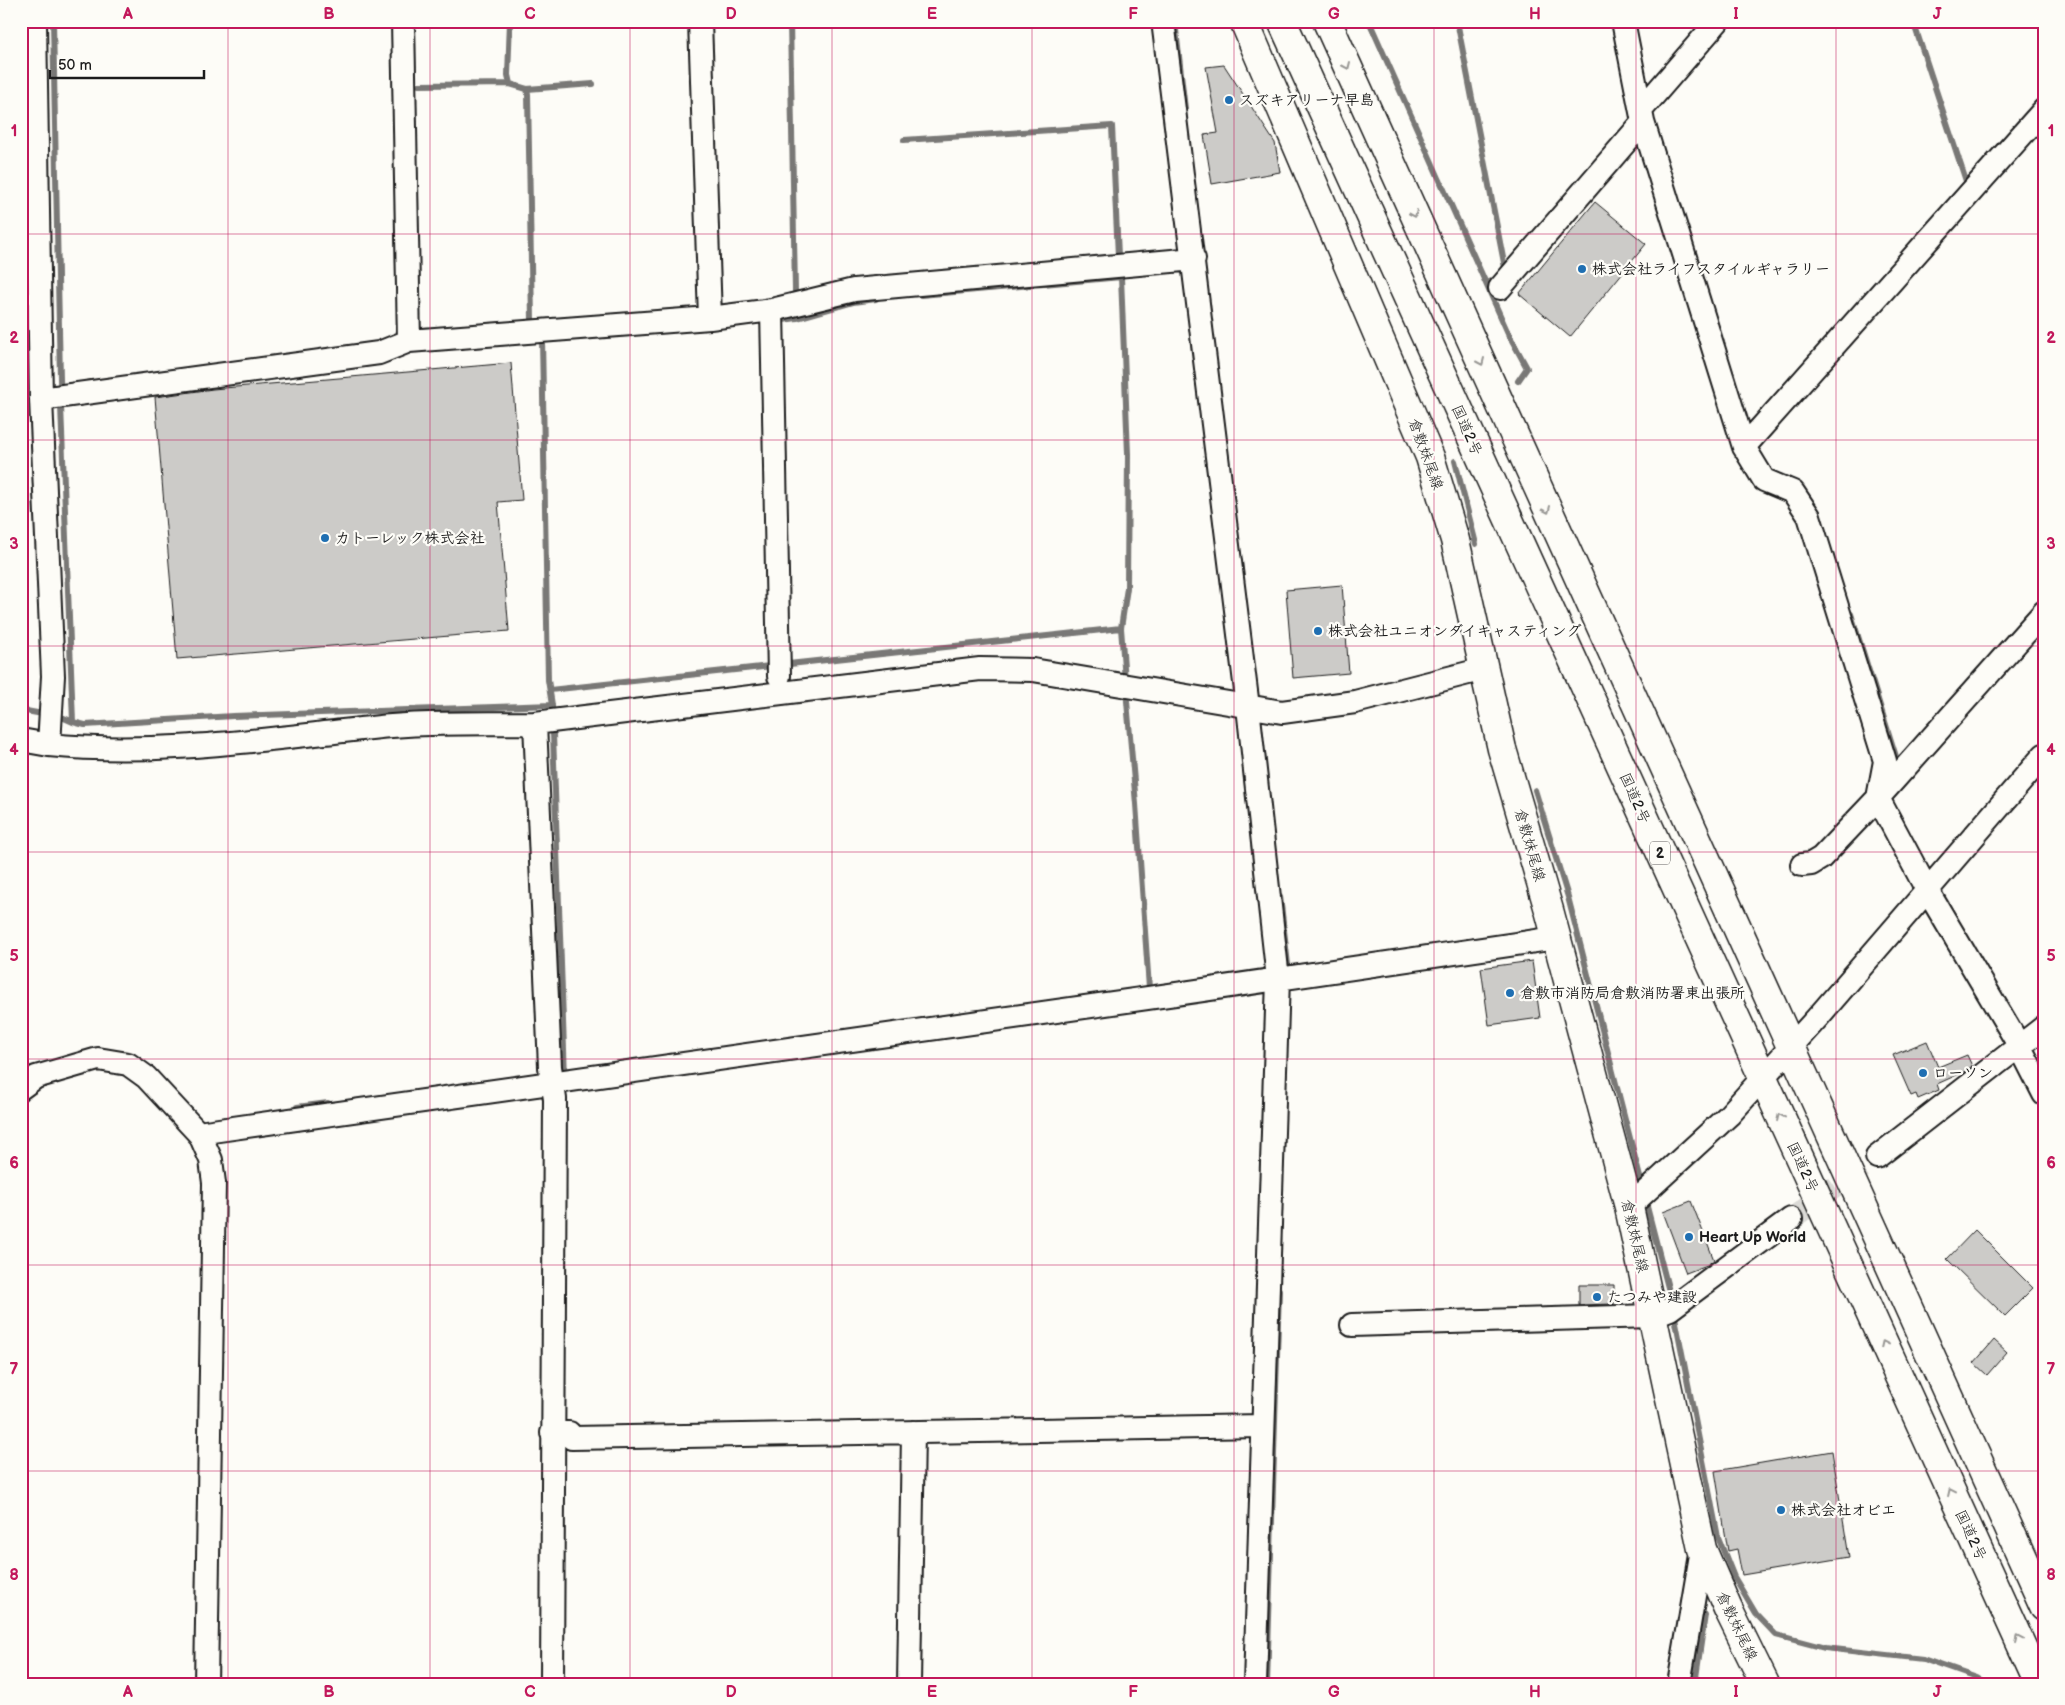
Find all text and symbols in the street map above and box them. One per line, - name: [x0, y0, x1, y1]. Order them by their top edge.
- text: A: [122, 5, 133, 24]
- text: B: [323, 5, 335, 24]
- text: C: [524, 5, 536, 24]
- text: D: [725, 5, 737, 24]
- text: E: [927, 5, 937, 24]
- text: F: [1128, 5, 1138, 24]
- text: G: [1328, 5, 1340, 24]
- text: H: [1529, 5, 1541, 24]
- text: I: [1733, 5, 1739, 24]
- text: J: [1933, 5, 1942, 24]
- scale bar: [50, 48, 204, 80]
- text: 50 m: [58, 56, 92, 75]
- one-way arrow: [1341, 61, 1351, 70]
- place label: スズキアリーナ早島: [1239, 91, 1375, 110]
- marker: スズキアリーナ早島: [1223, 94, 1235, 106]
- text: 1: [11, 122, 17, 141]
- text: 1: [2048, 122, 2054, 141]
- one-way arrow: [1407, 209, 1418, 218]
- place label: 株式会社ライフスタイルギャラリー: [1592, 260, 1830, 279]
- marker: 株式会社ライフスタイルギャラリー: [1576, 263, 1588, 275]
- text: 2: [9, 329, 19, 348]
- text: 2: [2046, 329, 2056, 348]
- one-way arrow: [1474, 357, 1485, 366]
- street label: 国道2号: [1447, 402, 1486, 459]
- street label: 倉敷妹尾線: [1404, 416, 1447, 493]
- one-way arrow: [1541, 505, 1552, 514]
- place label: カトーレック株式会社: [335, 529, 484, 548]
- marker: カトーレック株式会社: [319, 532, 331, 544]
- text: 3: [9, 535, 19, 554]
- text: 3: [2046, 535, 2056, 554]
- place label: 株式会社ユニオンダイキャスティング: [1328, 622, 1582, 641]
- marker: 株式会社ユニオンダイキャスティング: [1312, 625, 1324, 637]
- text: 4: [9, 741, 19, 760]
- text: 4: [2046, 741, 2056, 760]
- street label: 国道2号: [1615, 770, 1654, 827]
- street label: 倉敷妹尾線: [1510, 806, 1549, 884]
- road number: 2: [1650, 841, 1670, 864]
- text: 5: [9, 947, 19, 966]
- text: 5: [2046, 947, 2056, 966]
- place label: 倉敷市消防局倉敷消防署東出張所: [1520, 984, 1745, 1003]
- marker: 倉敷市消防局倉敷消防署東出張所: [1504, 987, 1516, 999]
- place label: ローソン: [1933, 1064, 1993, 1083]
- marker: ローソン: [1917, 1067, 1929, 1079]
- one-way arrow: [1776, 1113, 1786, 1122]
- street label: 国道2号: [1783, 1139, 1823, 1196]
- text: 6: [9, 1154, 19, 1173]
- text: 6: [2046, 1154, 2056, 1173]
- street label: 倉敷妹尾線: [1617, 1197, 1652, 1275]
- place label: Heart Up World: [1699, 1228, 1806, 1247]
- marker: Heart Up World: [1683, 1231, 1695, 1243]
- place label: たつみや建設: [1607, 1288, 1697, 1307]
- marker: たつみや建設: [1591, 1291, 1603, 1303]
- one-way arrow: [1880, 1340, 1890, 1349]
- text: 7: [10, 1360, 19, 1379]
- text: 7: [2047, 1360, 2056, 1379]
- one-way arrow: [1947, 1488, 1958, 1497]
- place label: 株式会社オビエ: [1791, 1501, 1896, 1520]
- marker: 株式会社オビエ: [1775, 1504, 1787, 1516]
- street label: 国道2号: [1951, 1507, 1991, 1564]
- text: 8: [9, 1566, 19, 1585]
- text: 8: [2046, 1566, 2056, 1585]
- street label: 倉敷妹尾線: [1712, 1588, 1762, 1664]
- one-way arrow: [2015, 1635, 2025, 1644]
- text: A: [122, 1683, 133, 1702]
- text: B: [323, 1683, 335, 1702]
- text: C: [524, 1683, 536, 1702]
- text: D: [725, 1683, 737, 1702]
- text: E: [927, 1683, 937, 1702]
- text: F: [1128, 1683, 1138, 1702]
- text: G: [1328, 1683, 1340, 1702]
- text: H: [1529, 1683, 1541, 1702]
- text: I: [1733, 1683, 1739, 1702]
- text: J: [1933, 1683, 1942, 1702]

